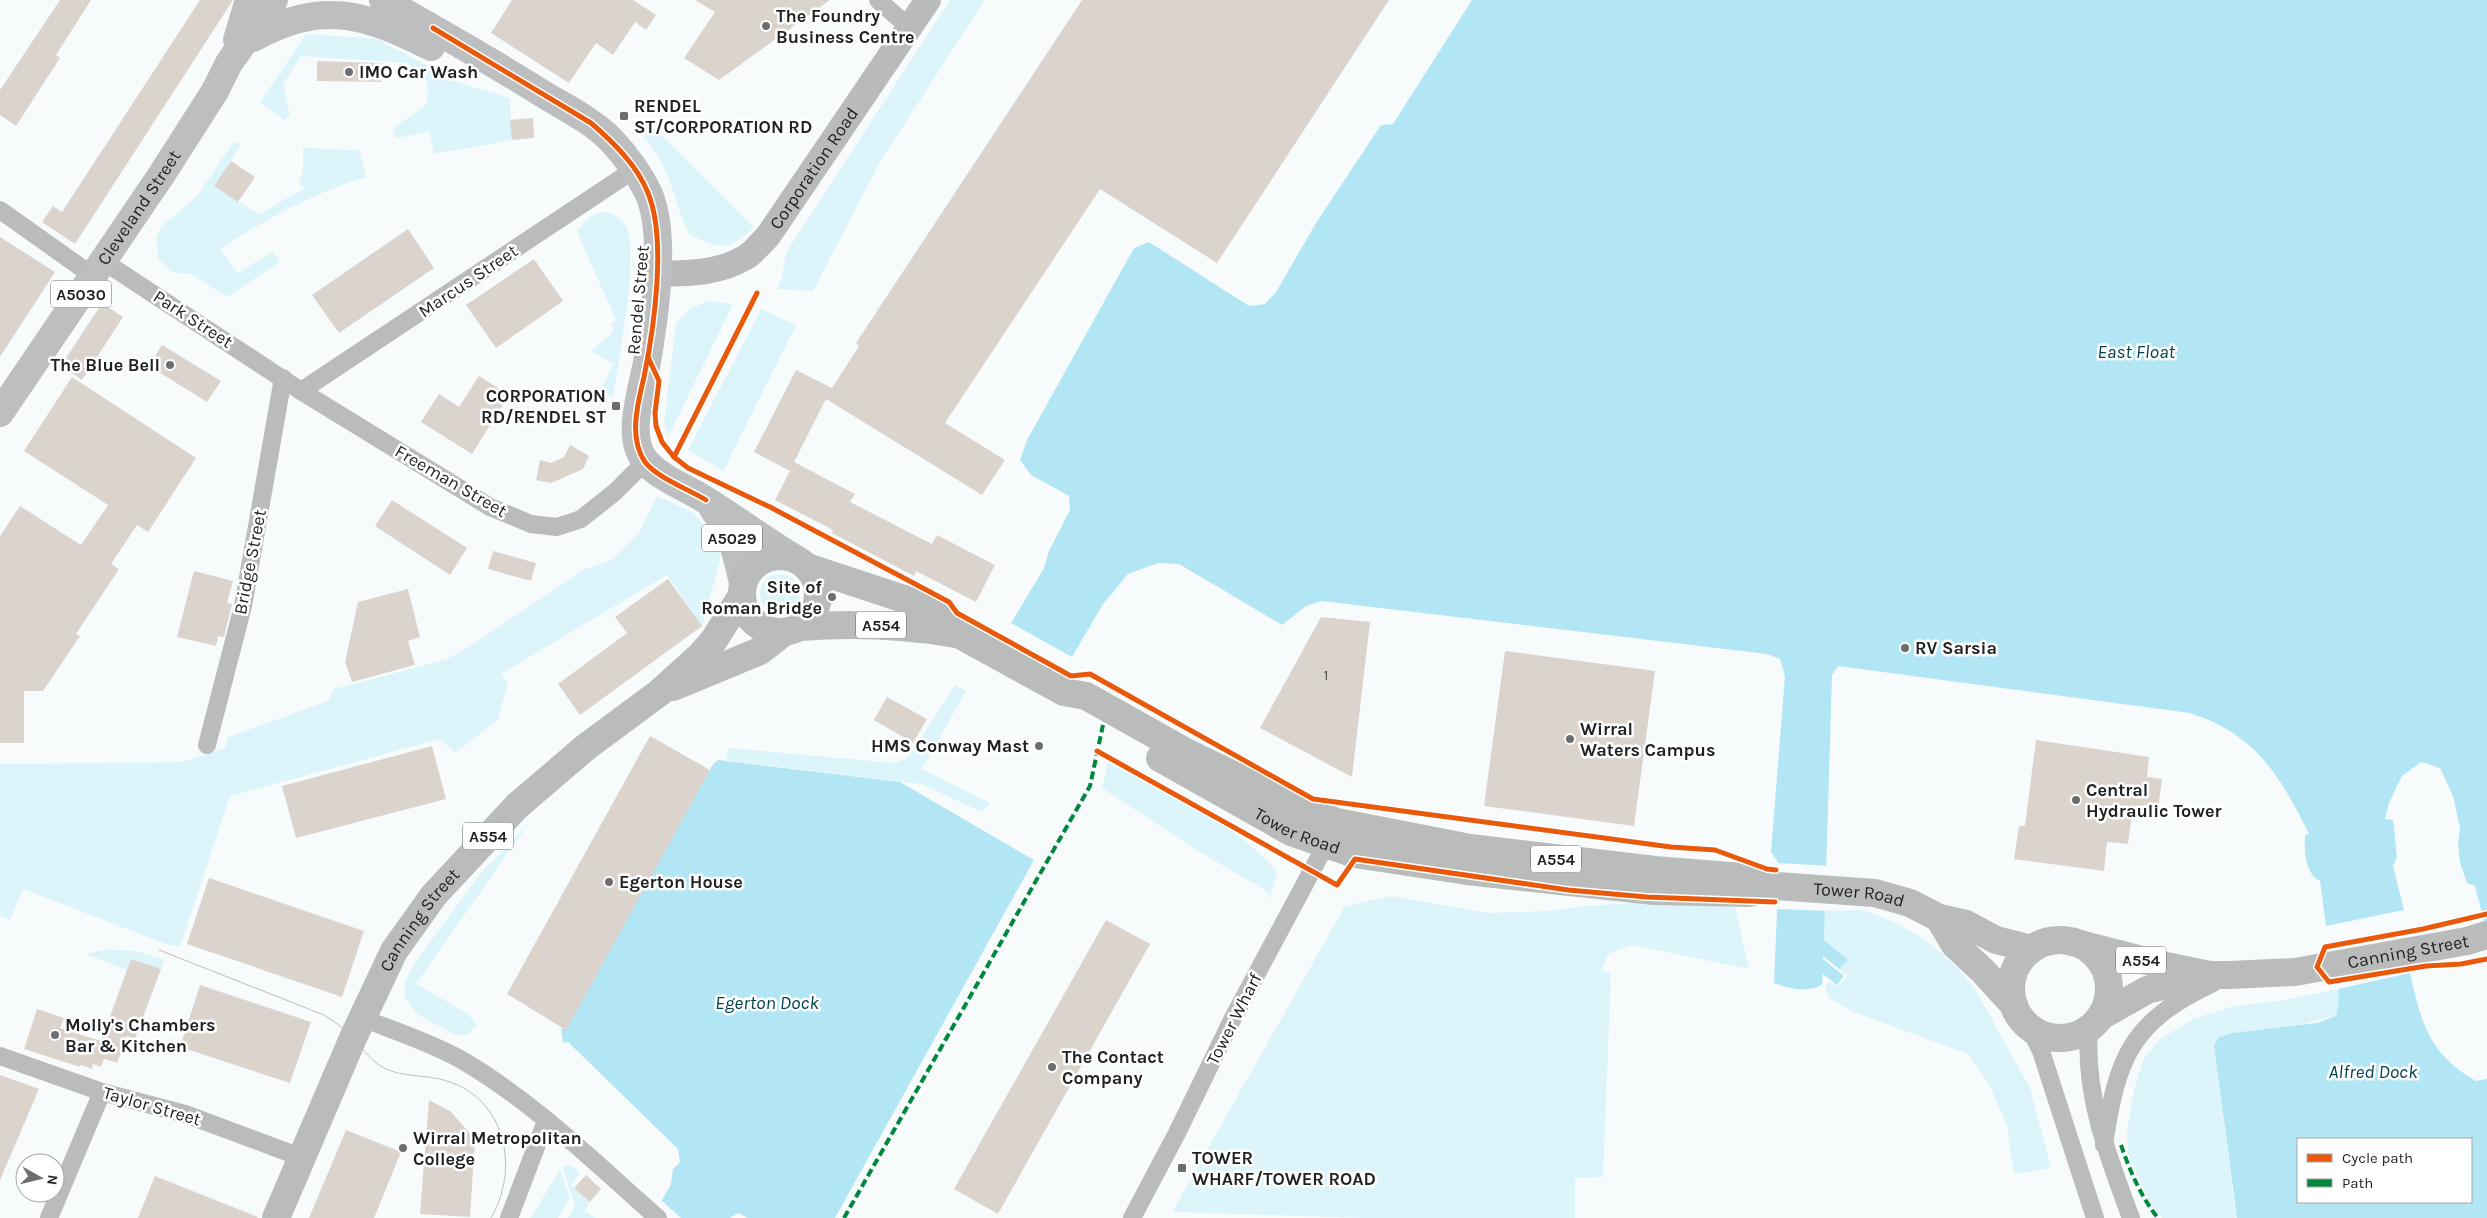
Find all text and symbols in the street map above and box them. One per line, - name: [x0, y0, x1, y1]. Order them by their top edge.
- place label: The Foundry Business Centre: [776, 5, 915, 48]
- marker: The Foundry Business Centre: [760, 20, 772, 32]
- place label: IMO Car Wash: [359, 61, 478, 83]
- marker: IMO Car Wash: [343, 66, 355, 78]
- place label: RENDEL ST/CORPORATION RD: [634, 95, 812, 138]
- street label: Corporation Road: [765, 103, 863, 234]
- marker: RENDEL ST/CORPORATION RD: [618, 110, 630, 122]
- street label: Cleveland Street: [92, 146, 186, 269]
- street label: Marcus Street: [414, 240, 522, 322]
- street label: Rendel Street: [622, 244, 654, 356]
- road number: A5030: [51, 280, 111, 308]
- street label: Park Street: [149, 285, 237, 353]
- water label: East Float: [2097, 341, 2175, 363]
- place label: The Blue Bell: [50, 354, 160, 376]
- marker: The Blue Bell: [164, 359, 176, 371]
- place label: CORPORATION RD/RENDEL ST: [481, 385, 606, 428]
- marker: CORPORATION RD/RENDEL ST: [610, 400, 622, 412]
- street label: Freeman Street: [391, 440, 511, 522]
- street label: Bridge Street: [229, 507, 271, 617]
- road number: A5029: [702, 524, 762, 552]
- place label: Site of Roman Bridge: [701, 576, 822, 619]
- marker: Site of Roman Bridge: [826, 591, 838, 603]
- road number: A554: [856, 612, 906, 638]
- place label: RV Sarsia: [1915, 637, 1997, 659]
- marker: RV Sarsia: [1899, 642, 1911, 654]
- house number: 1: [1324, 666, 1328, 684]
- place label: Wirral Waters Campus: [1580, 718, 1715, 761]
- marker: Wirral Waters Campus: [1564, 733, 1576, 745]
- place label: HMS Conway Mast: [871, 735, 1029, 757]
- marker: HMS Conway Mast: [1033, 740, 1045, 752]
- place label: Central Hydraulic Tower: [2086, 779, 2222, 822]
- marker: Central Hydraulic Tower: [2070, 794, 2082, 806]
- street label: Tower Road: [1250, 803, 1343, 859]
- road number: A554: [463, 822, 513, 849]
- road number: A554: [1531, 846, 1581, 872]
- street label: Canning Street: [375, 863, 464, 975]
- place label: Egerton House: [619, 871, 743, 893]
- marker: Egerton House: [603, 876, 615, 888]
- street label: Tower Road: [1813, 878, 1907, 912]
- street label: Canning Street: [2346, 930, 2471, 973]
- road number: A554: [2116, 946, 2166, 974]
- street label: Tower Wharf: [1201, 969, 1267, 1069]
- water label: Egerton Dock: [715, 992, 819, 1014]
- place label: Molly's Chambers Bar & Kitchen: [65, 1014, 216, 1057]
- marker: Molly's Chambers Bar & Kitchen: [49, 1029, 61, 1041]
- place label: The Contact Company: [1062, 1046, 1164, 1089]
- marker: The Contact Company: [1046, 1061, 1058, 1073]
- water label: Alfred Dock: [2328, 1061, 2418, 1083]
- street label: Taylor Street: [101, 1082, 204, 1131]
- place label: Wirral Metropolitan College: [413, 1127, 582, 1170]
- legend: [2297, 1138, 2472, 1203]
- marker: Wirral Metropolitan College: [397, 1142, 409, 1154]
- place label: TOWER WHARF/TOWER ROAD: [1192, 1147, 1376, 1190]
- text: Cycle path: [2342, 1149, 2413, 1167]
- north arrow: [15, 1153, 65, 1203]
- marker: TOWER WHARF/TOWER ROAD: [1176, 1162, 1188, 1174]
- text: N: [43, 1174, 61, 1186]
- text: Path: [2342, 1174, 2373, 1192]

